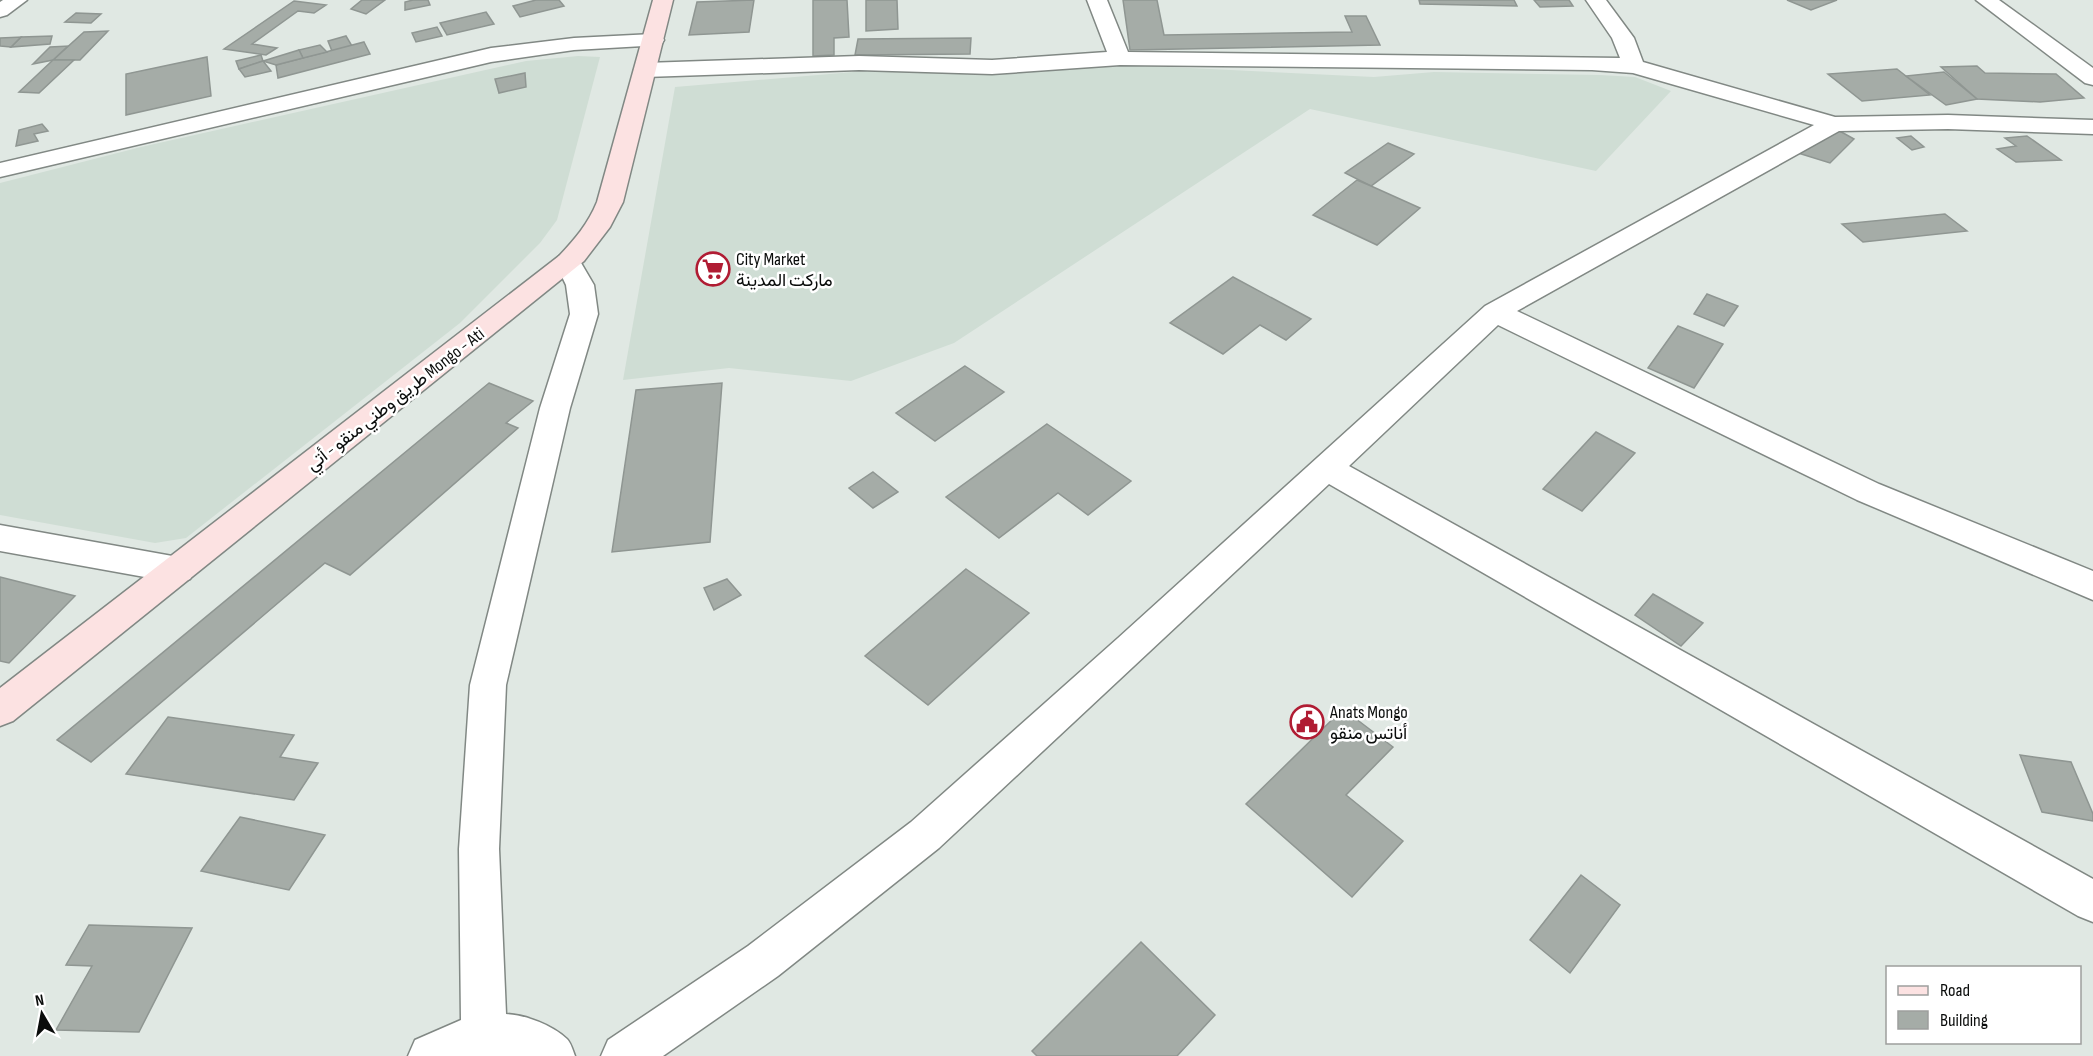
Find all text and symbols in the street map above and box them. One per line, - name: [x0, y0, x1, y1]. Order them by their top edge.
- place label: City Market ماركت المدينة: [736, 249, 833, 291]
- supermarket icon: City Market ماركت المدينة: [695, 251, 731, 287]
- street label: طريق وطني منقو - أتي Mongo - Ati: [302, 323, 491, 479]
- place label: Anats Mongo أناتس منقو: [1329, 702, 1408, 744]
- public building icon: Anats Mongo أناتس منقو: [1289, 704, 1325, 740]
- legend: [1886, 966, 2081, 1044]
- text: Road: [1940, 980, 1970, 1001]
- north arrow: [12, 984, 72, 1044]
- text: N: [34, 991, 46, 1011]
- text: Building: [1940, 1010, 1988, 1031]

